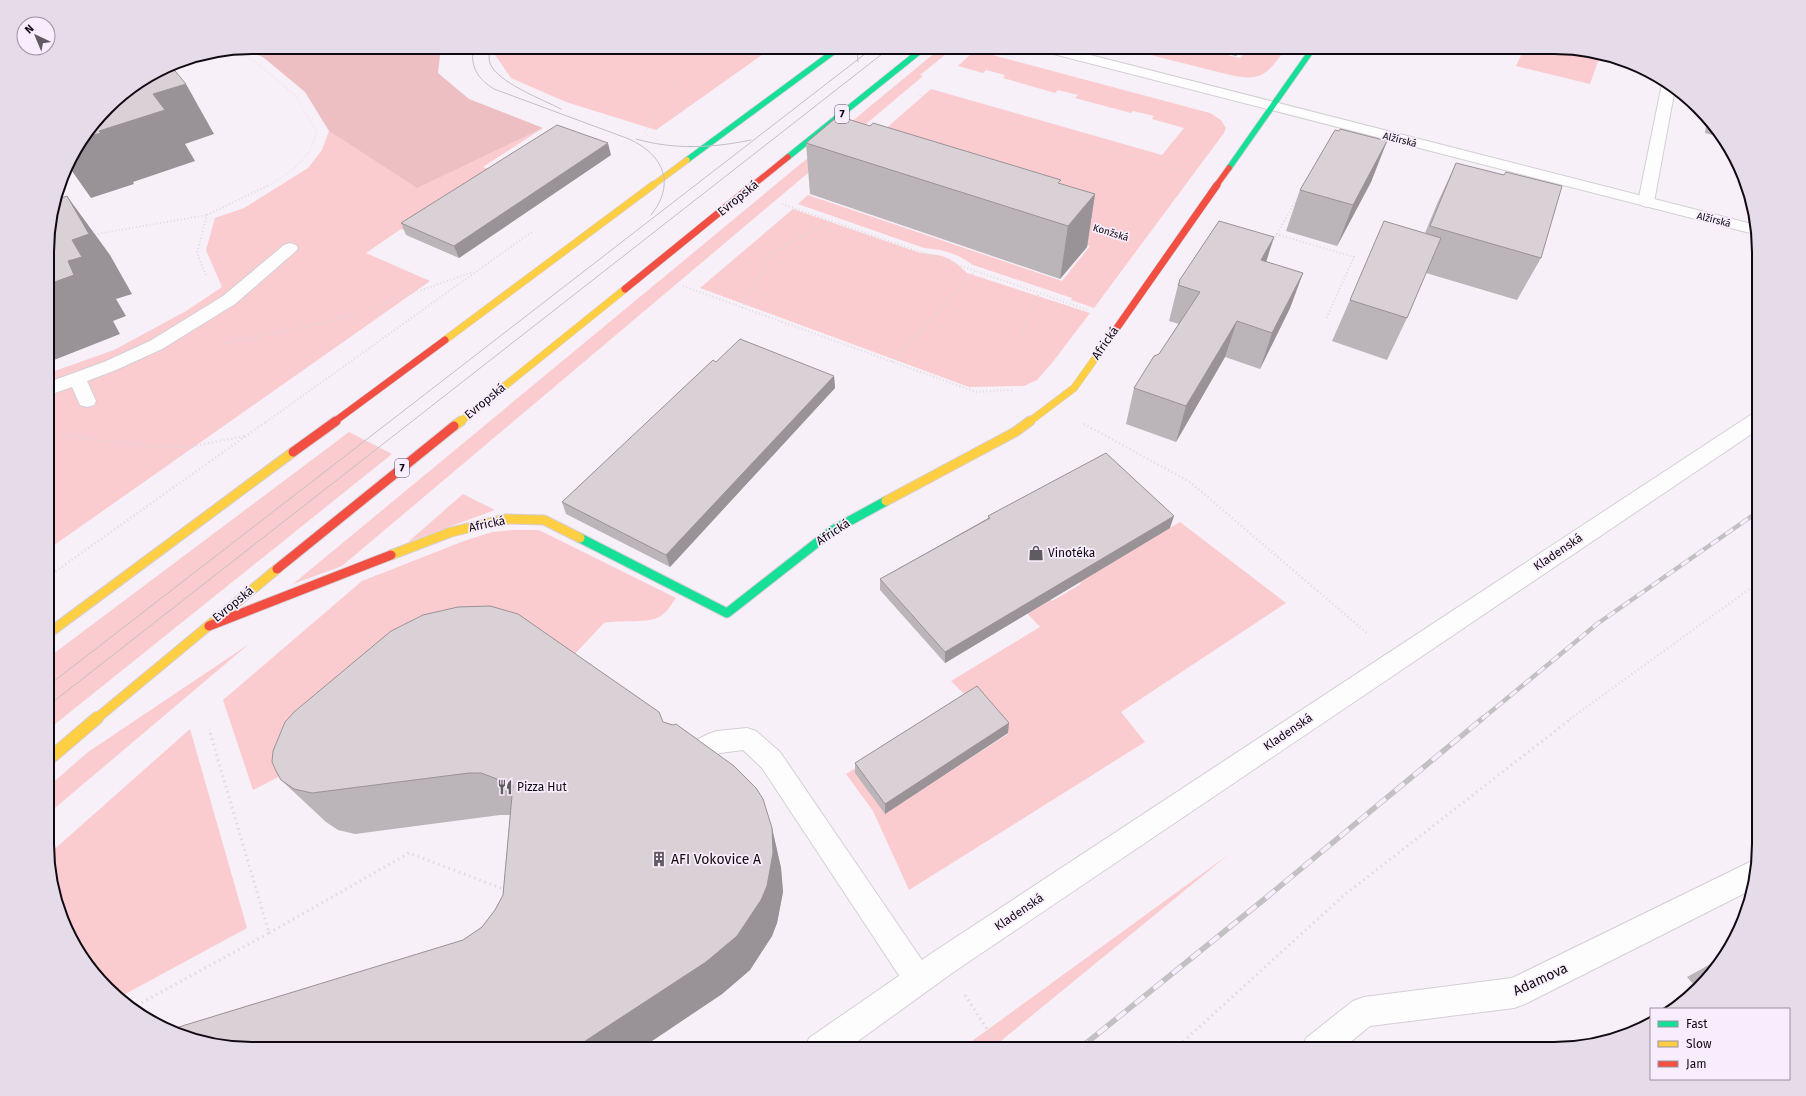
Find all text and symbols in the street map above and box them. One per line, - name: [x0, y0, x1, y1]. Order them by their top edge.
- north arrow: [16, 16, 56, 56]
- text: N: [22, 22, 37, 36]
- road number: 7: [835, 105, 849, 123]
- street label: Alžírská: [1381, 129, 1418, 150]
- street label: Evropská: [715, 177, 761, 219]
- street label: Alžírská: [1695, 209, 1732, 230]
- street label: Konžská: [1091, 222, 1130, 244]
- street label: Africká: [1089, 324, 1121, 362]
- street label: Evropská: [462, 380, 508, 422]
- road number: 7: [395, 459, 409, 477]
- street label: Africká: [467, 513, 507, 535]
- street label: Africká: [814, 516, 852, 548]
- street label: Kladenská: [1531, 531, 1585, 573]
- shop icon: Vinotéka: [1027, 544, 1045, 562]
- place label: Vinotéka: [1048, 546, 1095, 560]
- street label: Evropská: [210, 583, 256, 625]
- street label: Kladenská: [1261, 711, 1315, 753]
- restaurant icon: Pizza Hut: [496, 778, 514, 796]
- place label: Pizza Hut: [517, 780, 568, 794]
- building icon: AFI Vokovice A: [650, 850, 668, 868]
- place label: AFI Vokovice A: [671, 851, 761, 868]
- street label: Kladenská: [992, 891, 1046, 933]
- street label: Adamova: [1510, 959, 1570, 1000]
- legend: [1650, 1008, 1790, 1080]
- text: Fast: [1686, 1017, 1708, 1031]
- text: Slow: [1686, 1037, 1712, 1051]
- text: Jam: [1686, 1057, 1706, 1071]

